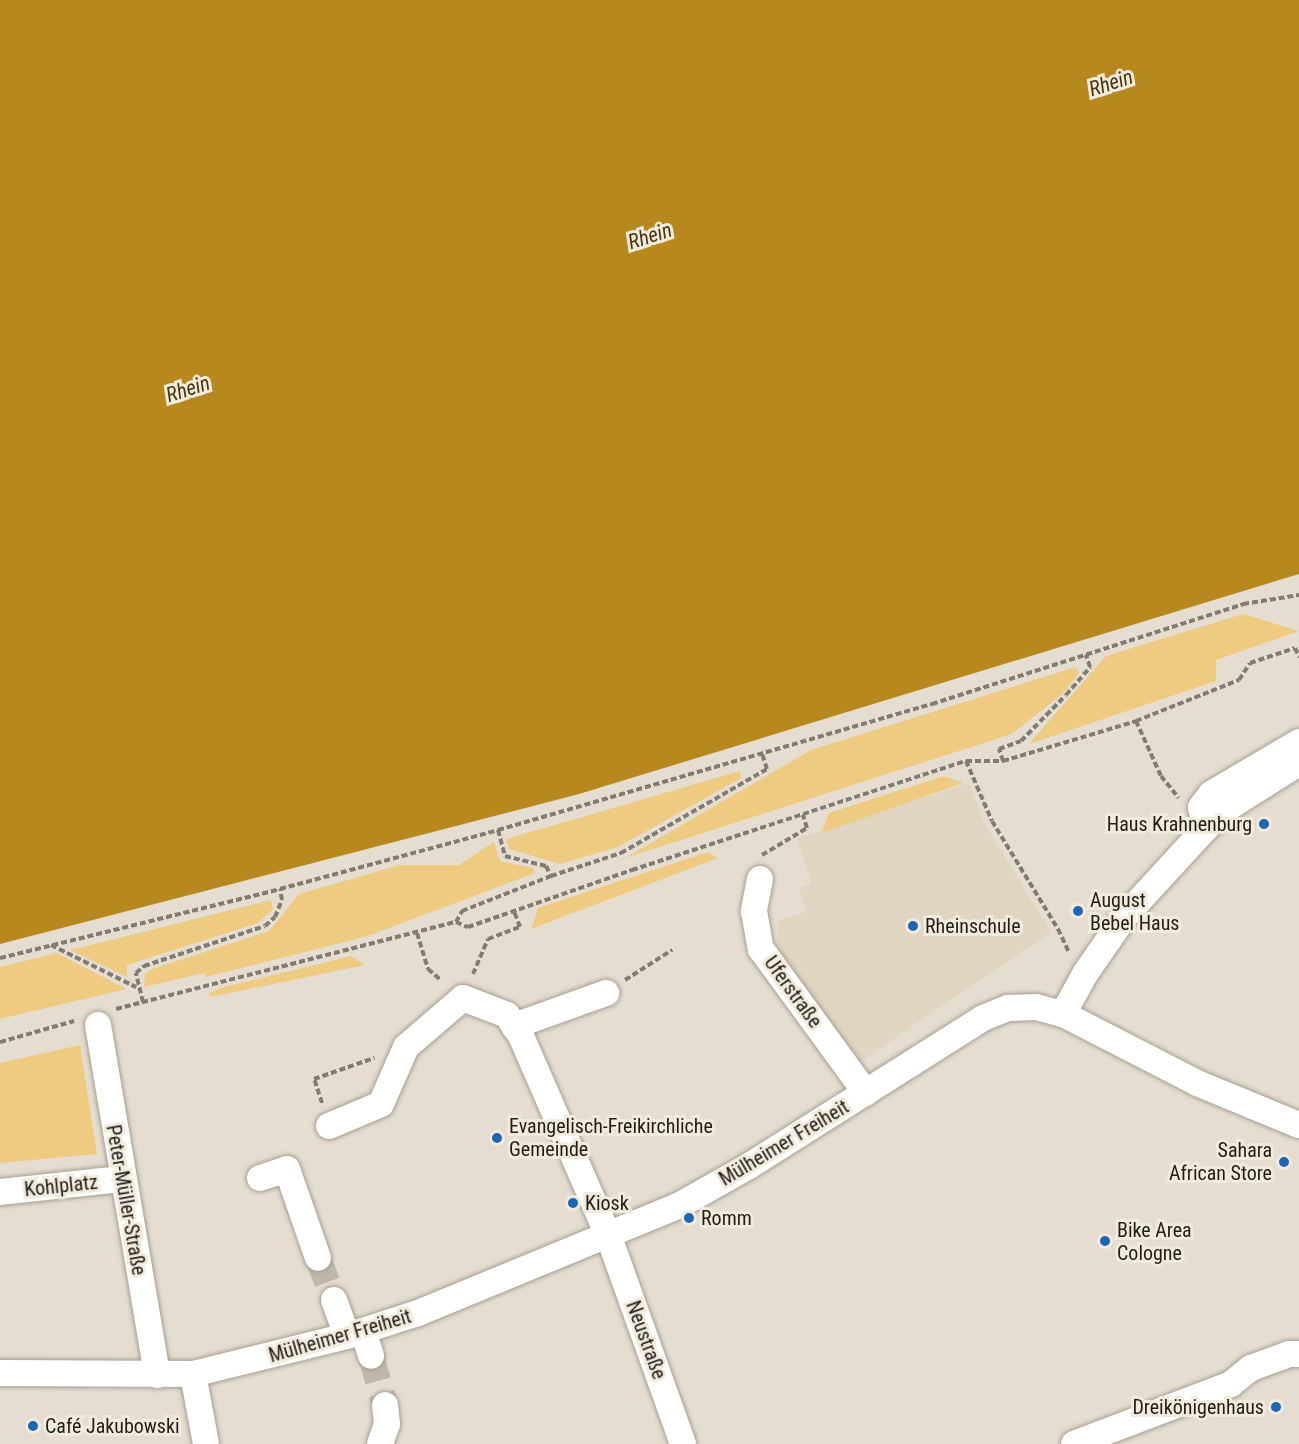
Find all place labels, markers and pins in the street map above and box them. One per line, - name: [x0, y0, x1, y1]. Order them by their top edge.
- place label: Haus Krahnenburg: [1107, 812, 1252, 836]
- marker: Haus Krahnenburg: [1257, 817, 1271, 831]
- place label: August Bebel Haus: [1090, 888, 1179, 935]
- marker: August Bebel Haus: [1071, 904, 1085, 918]
- place label: Rheinschule: [925, 914, 1021, 938]
- marker: Rheinschule: [906, 919, 920, 933]
- place label: Evangelisch-Freikirchliche Gemeinde: [509, 1114, 713, 1161]
- marker: Evangelisch-Freikirchliche Gemeinde: [490, 1131, 504, 1145]
- place label: Sahara African Store: [1169, 1138, 1272, 1185]
- marker: Sahara African Store: [1277, 1155, 1291, 1169]
- place label: Kiosk: [585, 1191, 629, 1215]
- marker: Kiosk: [566, 1196, 580, 1210]
- place label: Romm: [701, 1206, 752, 1230]
- marker: Romm: [682, 1211, 696, 1225]
- place label: Bike Area Cologne: [1117, 1218, 1192, 1265]
- marker: Bike Area Cologne: [1098, 1234, 1112, 1248]
- place label: Dreikönigenhaus: [1132, 1395, 1264, 1419]
- marker: Dreikönigenhaus: [1269, 1400, 1283, 1414]
- place label: Café Jakubowski: [45, 1414, 180, 1438]
- marker: Café Jakubowski: [26, 1419, 40, 1433]

